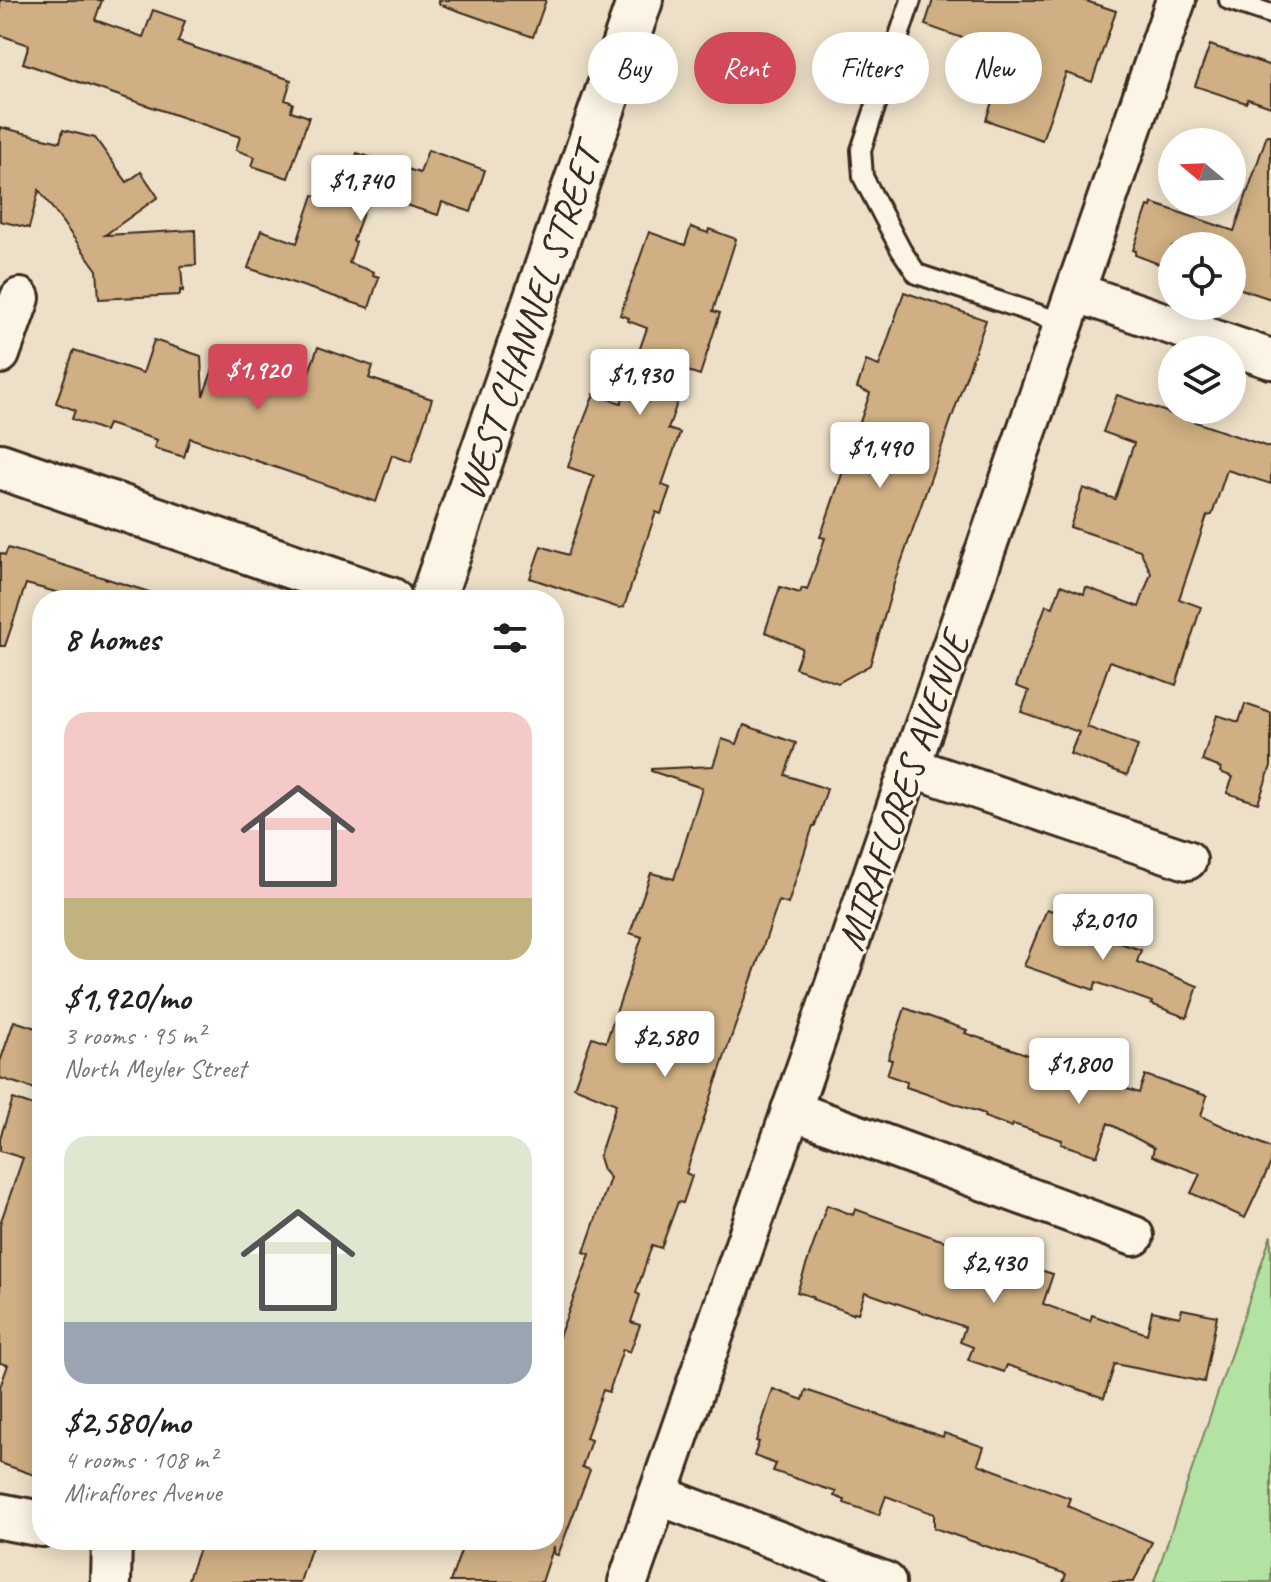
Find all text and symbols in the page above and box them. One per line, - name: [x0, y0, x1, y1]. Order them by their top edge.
- chip: Buy: [588, 32, 678, 104]
- chip: Rent: [694, 32, 796, 104]
- chip: Filters: [812, 32, 929, 104]
- chip: New: [945, 32, 1042, 104]
- north arrow: [1158, 128, 1246, 216]
- map controls: [1158, 128, 1246, 424]
- street label: WEST CHANNEL STREET: [445, 131, 616, 506]
- pin: $1,740: [296, 155, 426, 223]
- text: $1,740: [329, 164, 393, 197]
- button: locate: [1158, 232, 1246, 320]
- button: layers: [1158, 336, 1246, 424]
- pin: $1,920: [193, 344, 323, 412]
- pin: $1,930: [575, 349, 705, 417]
- text: $1,920: [226, 353, 290, 386]
- text: $1,930: [608, 358, 672, 391]
- pin: $1,490: [815, 422, 945, 490]
- text: $1,490: [848, 431, 912, 464]
- icon: filters: [488, 616, 532, 660]
- text: 8 homes: [64, 617, 160, 660]
- street label: MIRAFLORES AVENUE: [825, 621, 982, 957]
- icon: home: [226, 764, 370, 908]
- pin: $2,010: [1038, 894, 1168, 962]
- text: $2,010: [1071, 903, 1135, 936]
- text: $1,920/mo: [64, 976, 190, 1019]
- pin: $2,580: [600, 1011, 730, 1079]
- text: 3 rooms · 95 m²: [64, 1019, 205, 1052]
- text: $2,580: [633, 1020, 697, 1053]
- pin: $1,800: [1014, 1038, 1144, 1106]
- text: $1,800: [1047, 1047, 1111, 1080]
- text: North Meyler Street: [64, 1052, 246, 1085]
- icon: home: [226, 1188, 370, 1332]
- pin: $2,430: [929, 1237, 1059, 1305]
- text: $2,430: [962, 1246, 1026, 1279]
- text: $2,580/mo: [64, 1400, 190, 1443]
- text: 4 rooms · 108 m²: [64, 1443, 216, 1476]
- text: Miraflores Avenue: [64, 1476, 221, 1509]

